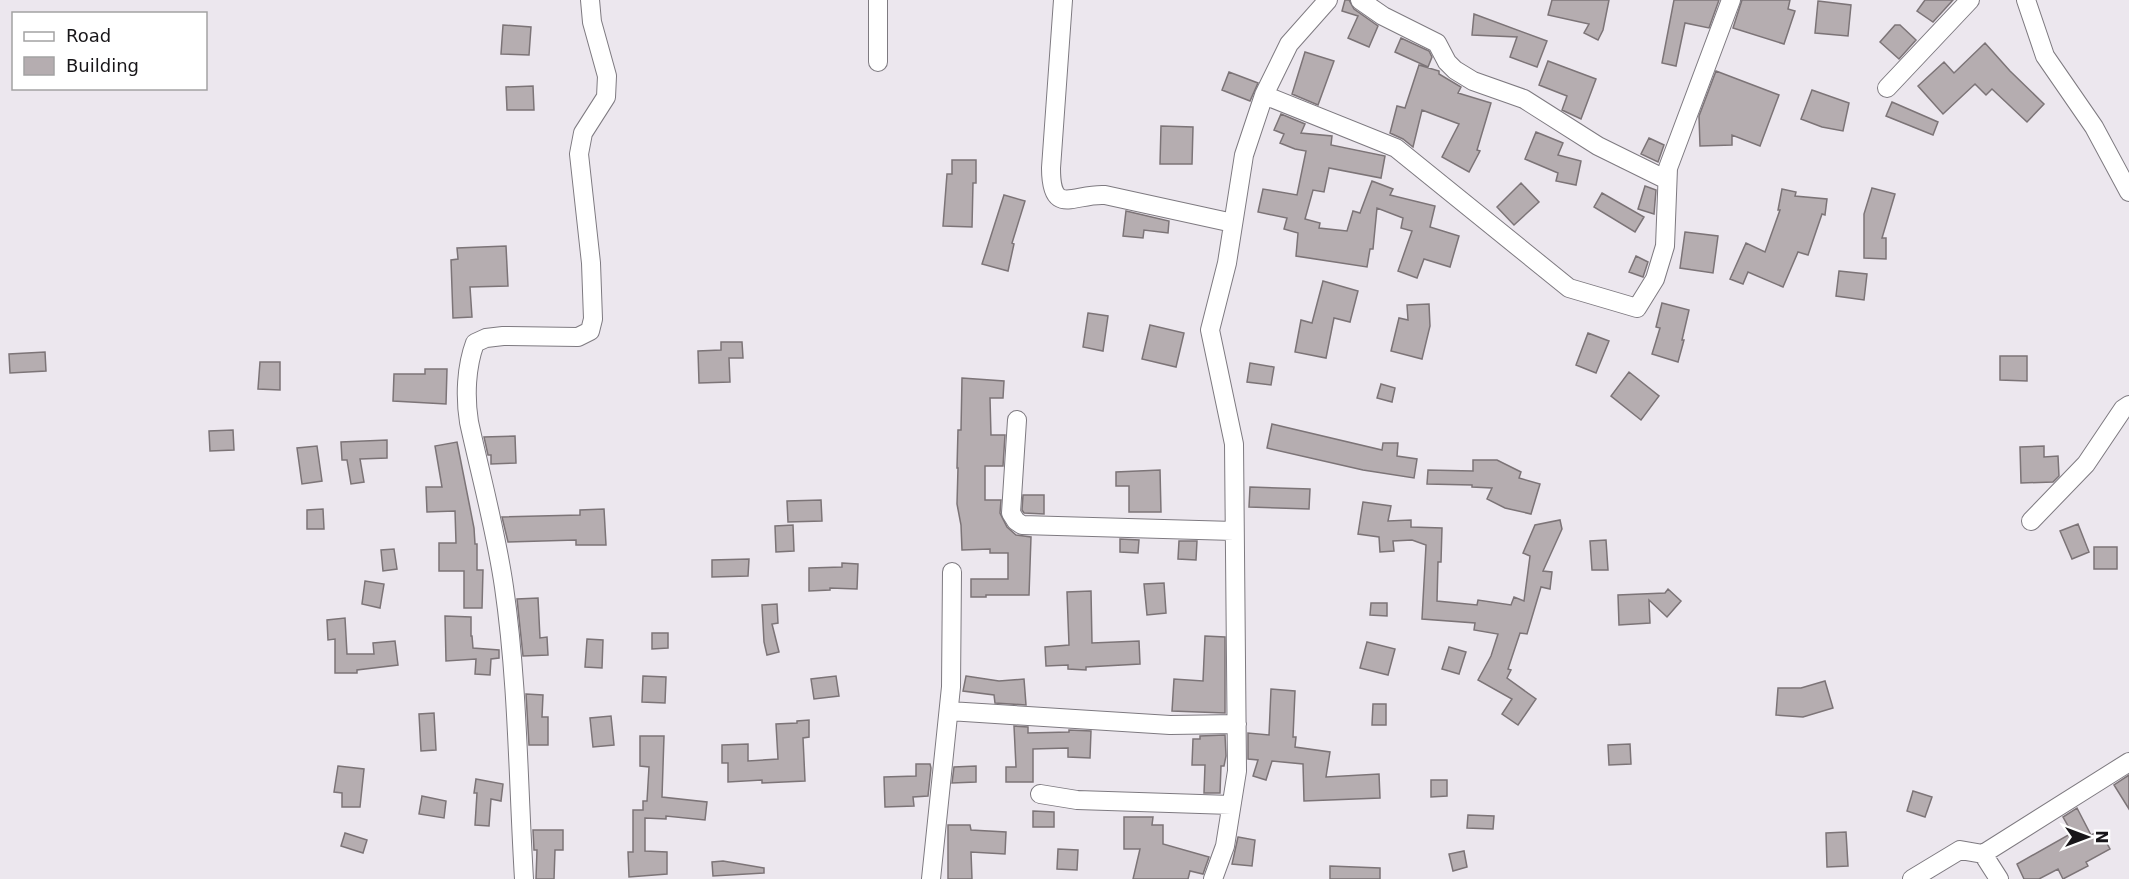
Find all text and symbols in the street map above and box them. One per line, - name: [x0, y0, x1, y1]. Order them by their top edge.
- legend: [12, 12, 207, 90]
- text: Road: [66, 25, 111, 46]
- text: Building: [66, 55, 139, 76]
- north arrow: [2057, 807, 2117, 867]
- text: N: [2092, 830, 2111, 844]

